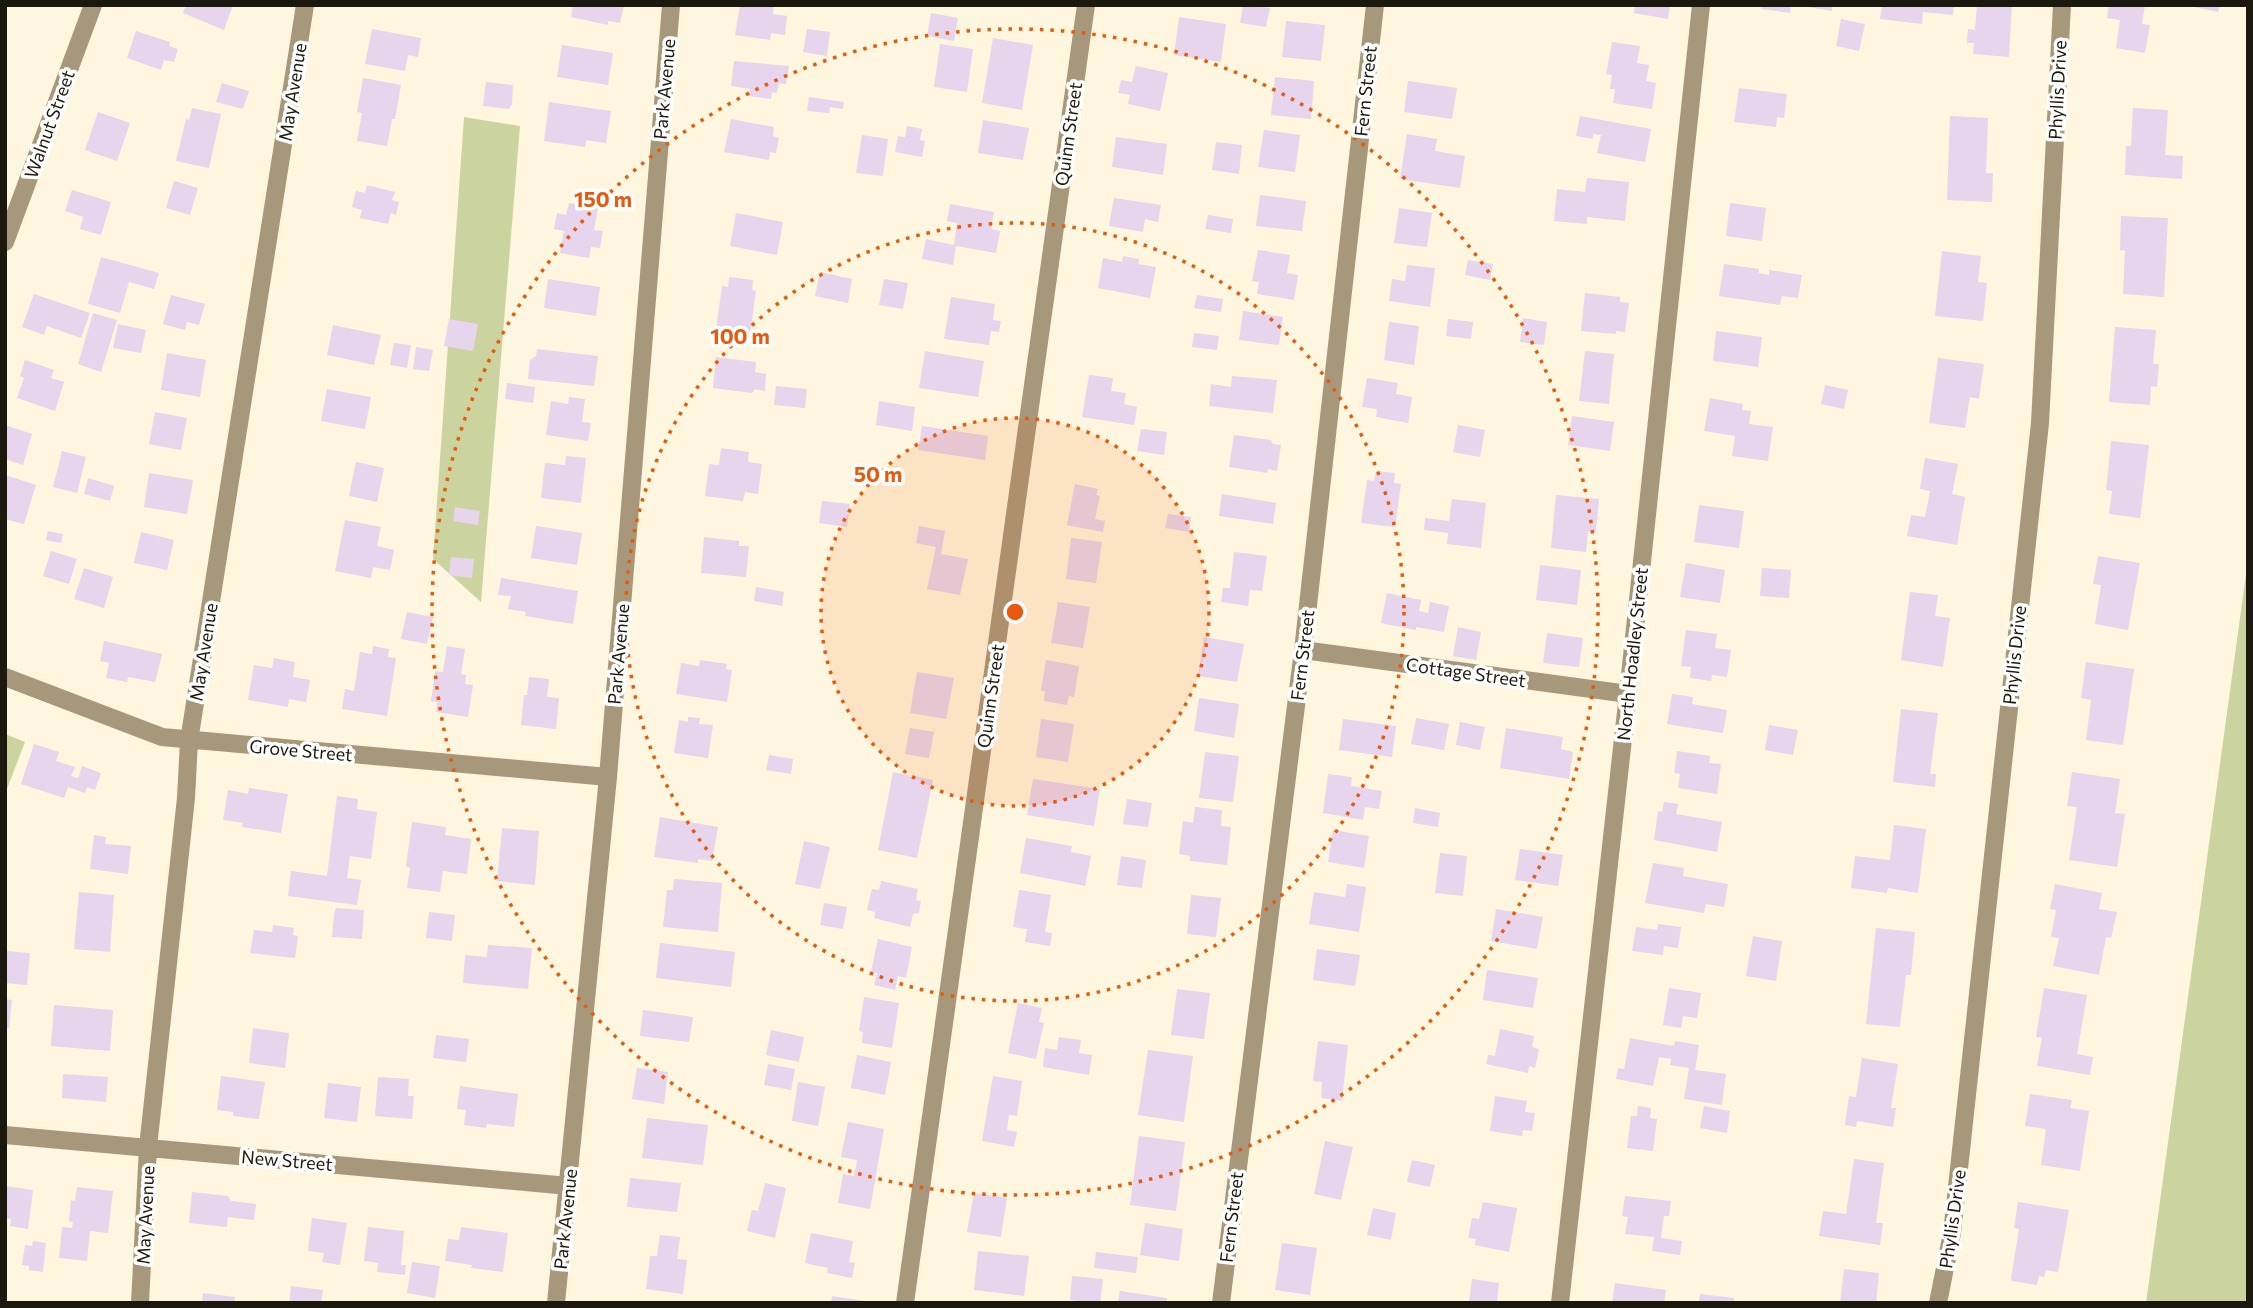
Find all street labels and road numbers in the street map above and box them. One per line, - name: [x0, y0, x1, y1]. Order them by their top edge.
- street label: Park Avenue: [649, 38, 679, 140]
- street label: Phyllis Drive: [2043, 40, 2071, 140]
- street label: May Avenue: [273, 41, 311, 143]
- street label: Fern Street: [1349, 44, 1381, 138]
- street label: Walnut Street: [19, 67, 79, 181]
- street label: Quinn Street: [1050, 81, 1086, 187]
- street label: North Hoadley Street: [1612, 566, 1652, 742]
- street label: May Avenue: [184, 601, 222, 703]
- street label: Park Avenue: [603, 603, 633, 705]
- street label: Phyllis Drive: [1998, 604, 2030, 706]
- street label: Fern Street: [1286, 608, 1318, 702]
- street label: Quinn Street: [972, 643, 1008, 749]
- street label: Cottage Street: [1405, 653, 1527, 691]
- street label: Grove Street: [249, 735, 353, 765]
- street label: New Street: [240, 1145, 334, 1175]
- street label: May Avenue: [131, 1165, 159, 1265]
- street label: Park Avenue: [549, 1168, 581, 1270]
- street label: Phyllis Drive: [1934, 1168, 1970, 1270]
- street label: Fern Street: [1215, 1170, 1247, 1264]

